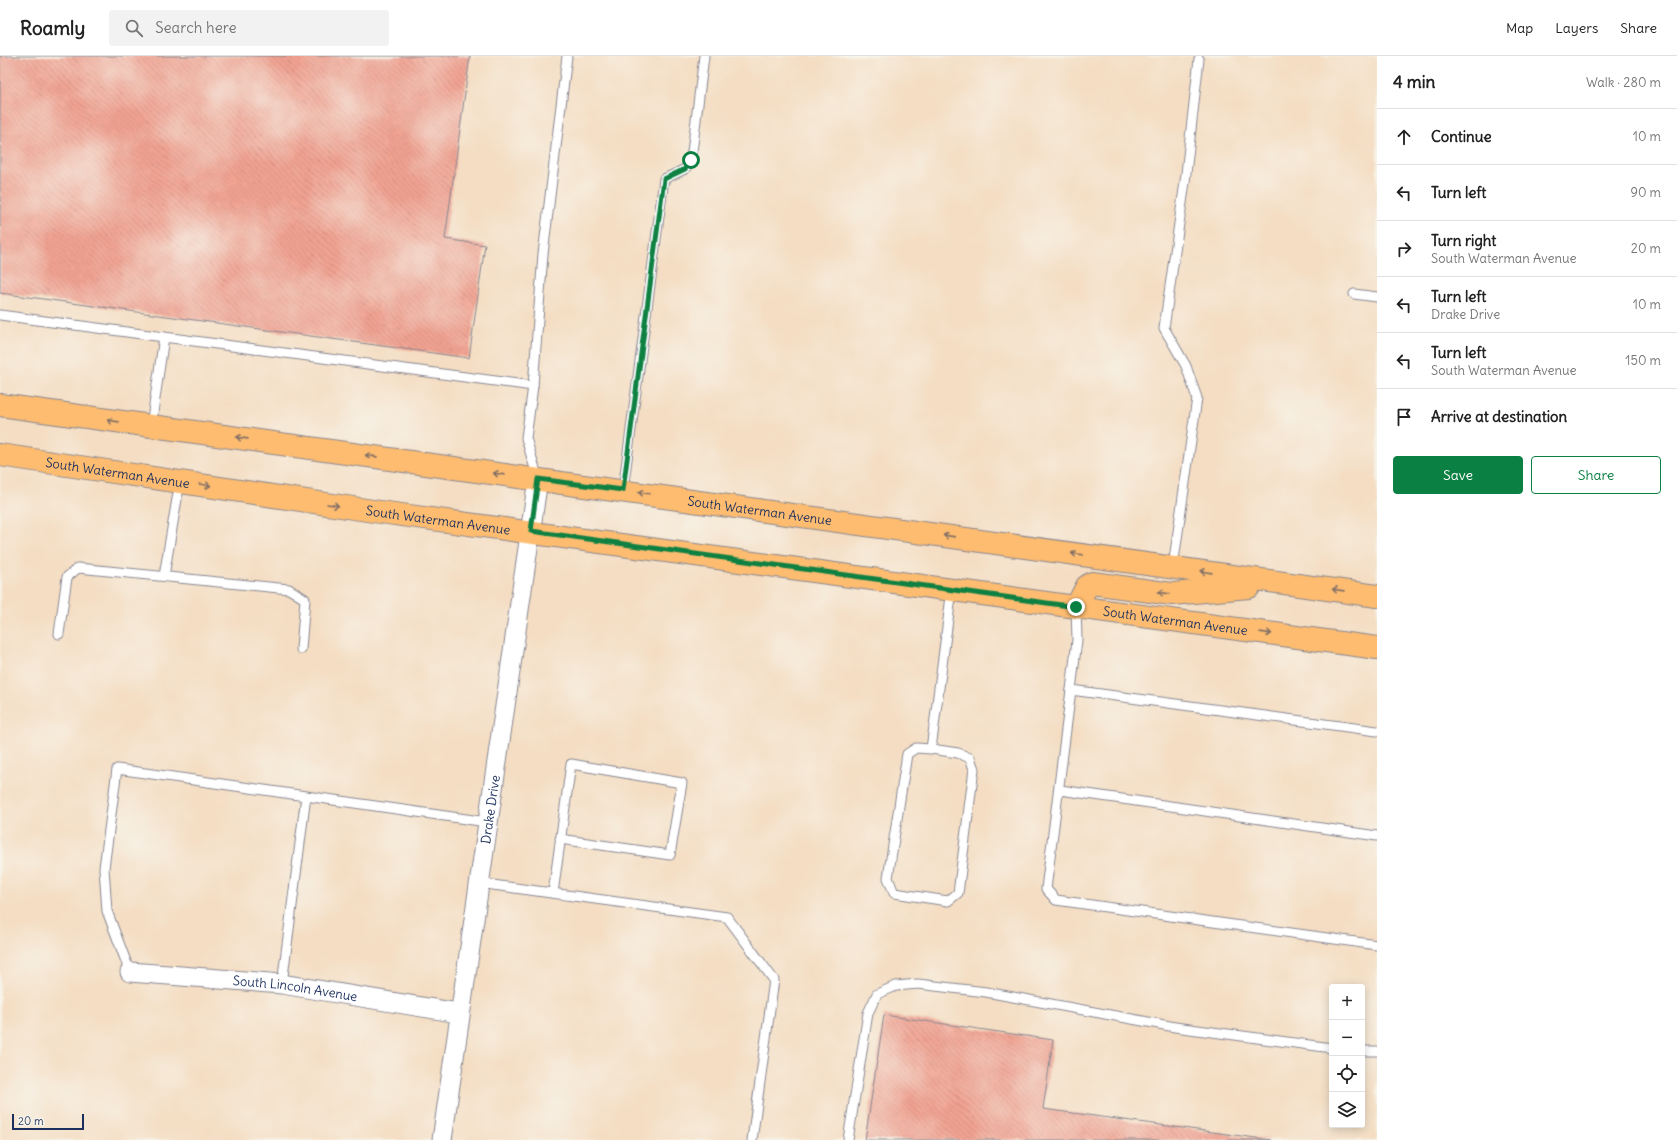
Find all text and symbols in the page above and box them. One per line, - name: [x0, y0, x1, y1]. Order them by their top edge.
- search box: [109, 10, 389, 46]
- text: Roamly: [20, 16, 85, 40]
- icon: search: [123, 17, 145, 39]
- text: Search here: [155, 18, 237, 37]
- text: Map: [1506, 19, 1533, 37]
- text: Layers: [1555, 19, 1598, 37]
- text: Share: [1620, 19, 1657, 37]
- text: 4 min: [1393, 71, 1435, 93]
- text: Walk · 280 m: [1586, 74, 1661, 91]
- icon: ahead: [1393, 126, 1415, 148]
- text: Continue: [1431, 127, 1492, 146]
- text: 10 m: [1633, 128, 1661, 145]
- route start: [682, 151, 700, 169]
- icon: left: [1393, 182, 1415, 204]
- text: Turn left: [1431, 183, 1486, 202]
- text: 90 m: [1630, 184, 1661, 201]
- text: Turn right: [1431, 231, 1496, 250]
- icon: right: [1393, 238, 1415, 260]
- text: 20 m: [1631, 240, 1661, 257]
- text: South Waterman Avenue: [1431, 250, 1576, 267]
- text: Turn left: [1431, 287, 1486, 306]
- icon: left: [1393, 294, 1415, 316]
- text: 10 m: [1633, 296, 1661, 313]
- text: Drake Drive: [1431, 306, 1500, 323]
- text: Turn left: [1431, 343, 1486, 362]
- icon: left: [1393, 350, 1415, 372]
- text: 150 m: [1625, 352, 1661, 369]
- text: South Waterman Avenue: [1431, 362, 1576, 379]
- icon: arrive: [1393, 406, 1415, 428]
- text: Arrive at destination: [1431, 407, 1567, 426]
- one-way arrow: [107, 417, 120, 425]
- one-way arrow: [236, 434, 249, 442]
- one-way arrow: [365, 452, 378, 460]
- street label: South Waterman Avenue: [44, 454, 191, 492]
- button: Save: [1393, 456, 1523, 494]
- button: Share: [1531, 456, 1661, 494]
- one-way arrow: [493, 470, 506, 478]
- one-way arrow: [198, 481, 211, 489]
- one-way arrow: [638, 489, 651, 497]
- street label: South Waterman Avenue: [686, 492, 833, 529]
- one-way arrow: [326, 501, 339, 509]
- street label: South Waterman Avenue: [365, 502, 511, 539]
- one-way arrow: [942, 532, 955, 540]
- one-way arrow: [1071, 550, 1084, 558]
- one-way arrow: [1200, 568, 1213, 576]
- one-way arrow: [1332, 586, 1345, 594]
- one-way arrow: [1158, 589, 1171, 597]
- route end: [1067, 598, 1085, 616]
- street label: South Waterman Avenue: [1102, 603, 1249, 639]
- one-way arrow: [1259, 629, 1272, 637]
- street label: Drake Drive: [477, 774, 504, 845]
- street label: South Lincoln Avenue: [232, 972, 359, 1005]
- map controls: [1329, 984, 1365, 1128]
- button: +: [1329, 984, 1365, 1020]
- button: −: [1329, 1020, 1365, 1056]
- button: locate: [1329, 1056, 1365, 1092]
- button: layers: [1329, 1092, 1365, 1128]
- scale bar: [12, 1112, 84, 1131]
- text: 20 m: [18, 1114, 44, 1128]

